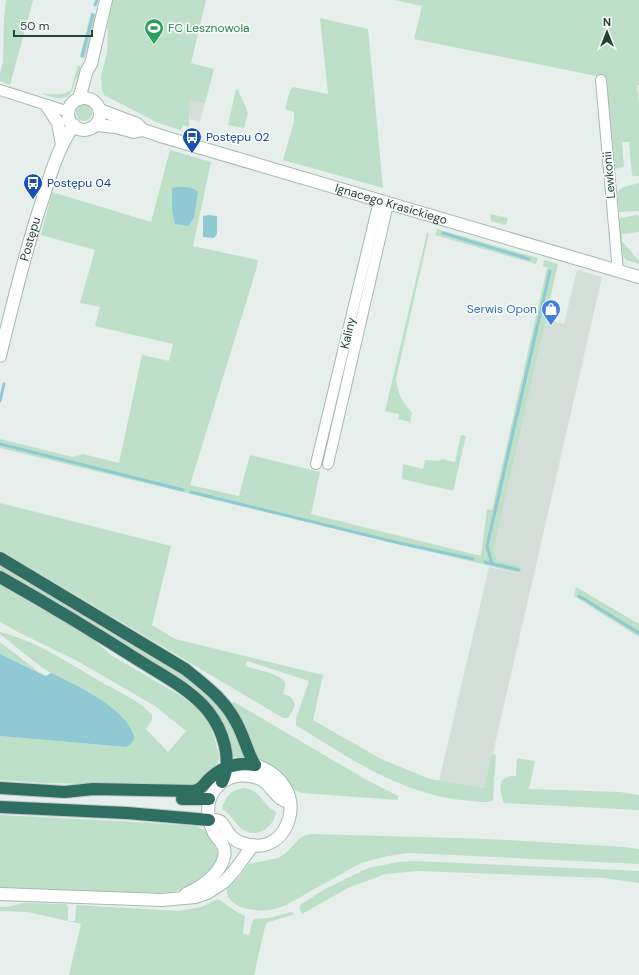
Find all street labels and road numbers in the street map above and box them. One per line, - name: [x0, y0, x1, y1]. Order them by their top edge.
- street label: Lewkonii: [599, 151, 619, 199]
- street label: Ignacego Krasickiego: [333, 180, 449, 228]
- street label: Postępu: [16, 215, 44, 263]
- street label: Kaliny: [337, 315, 359, 350]

